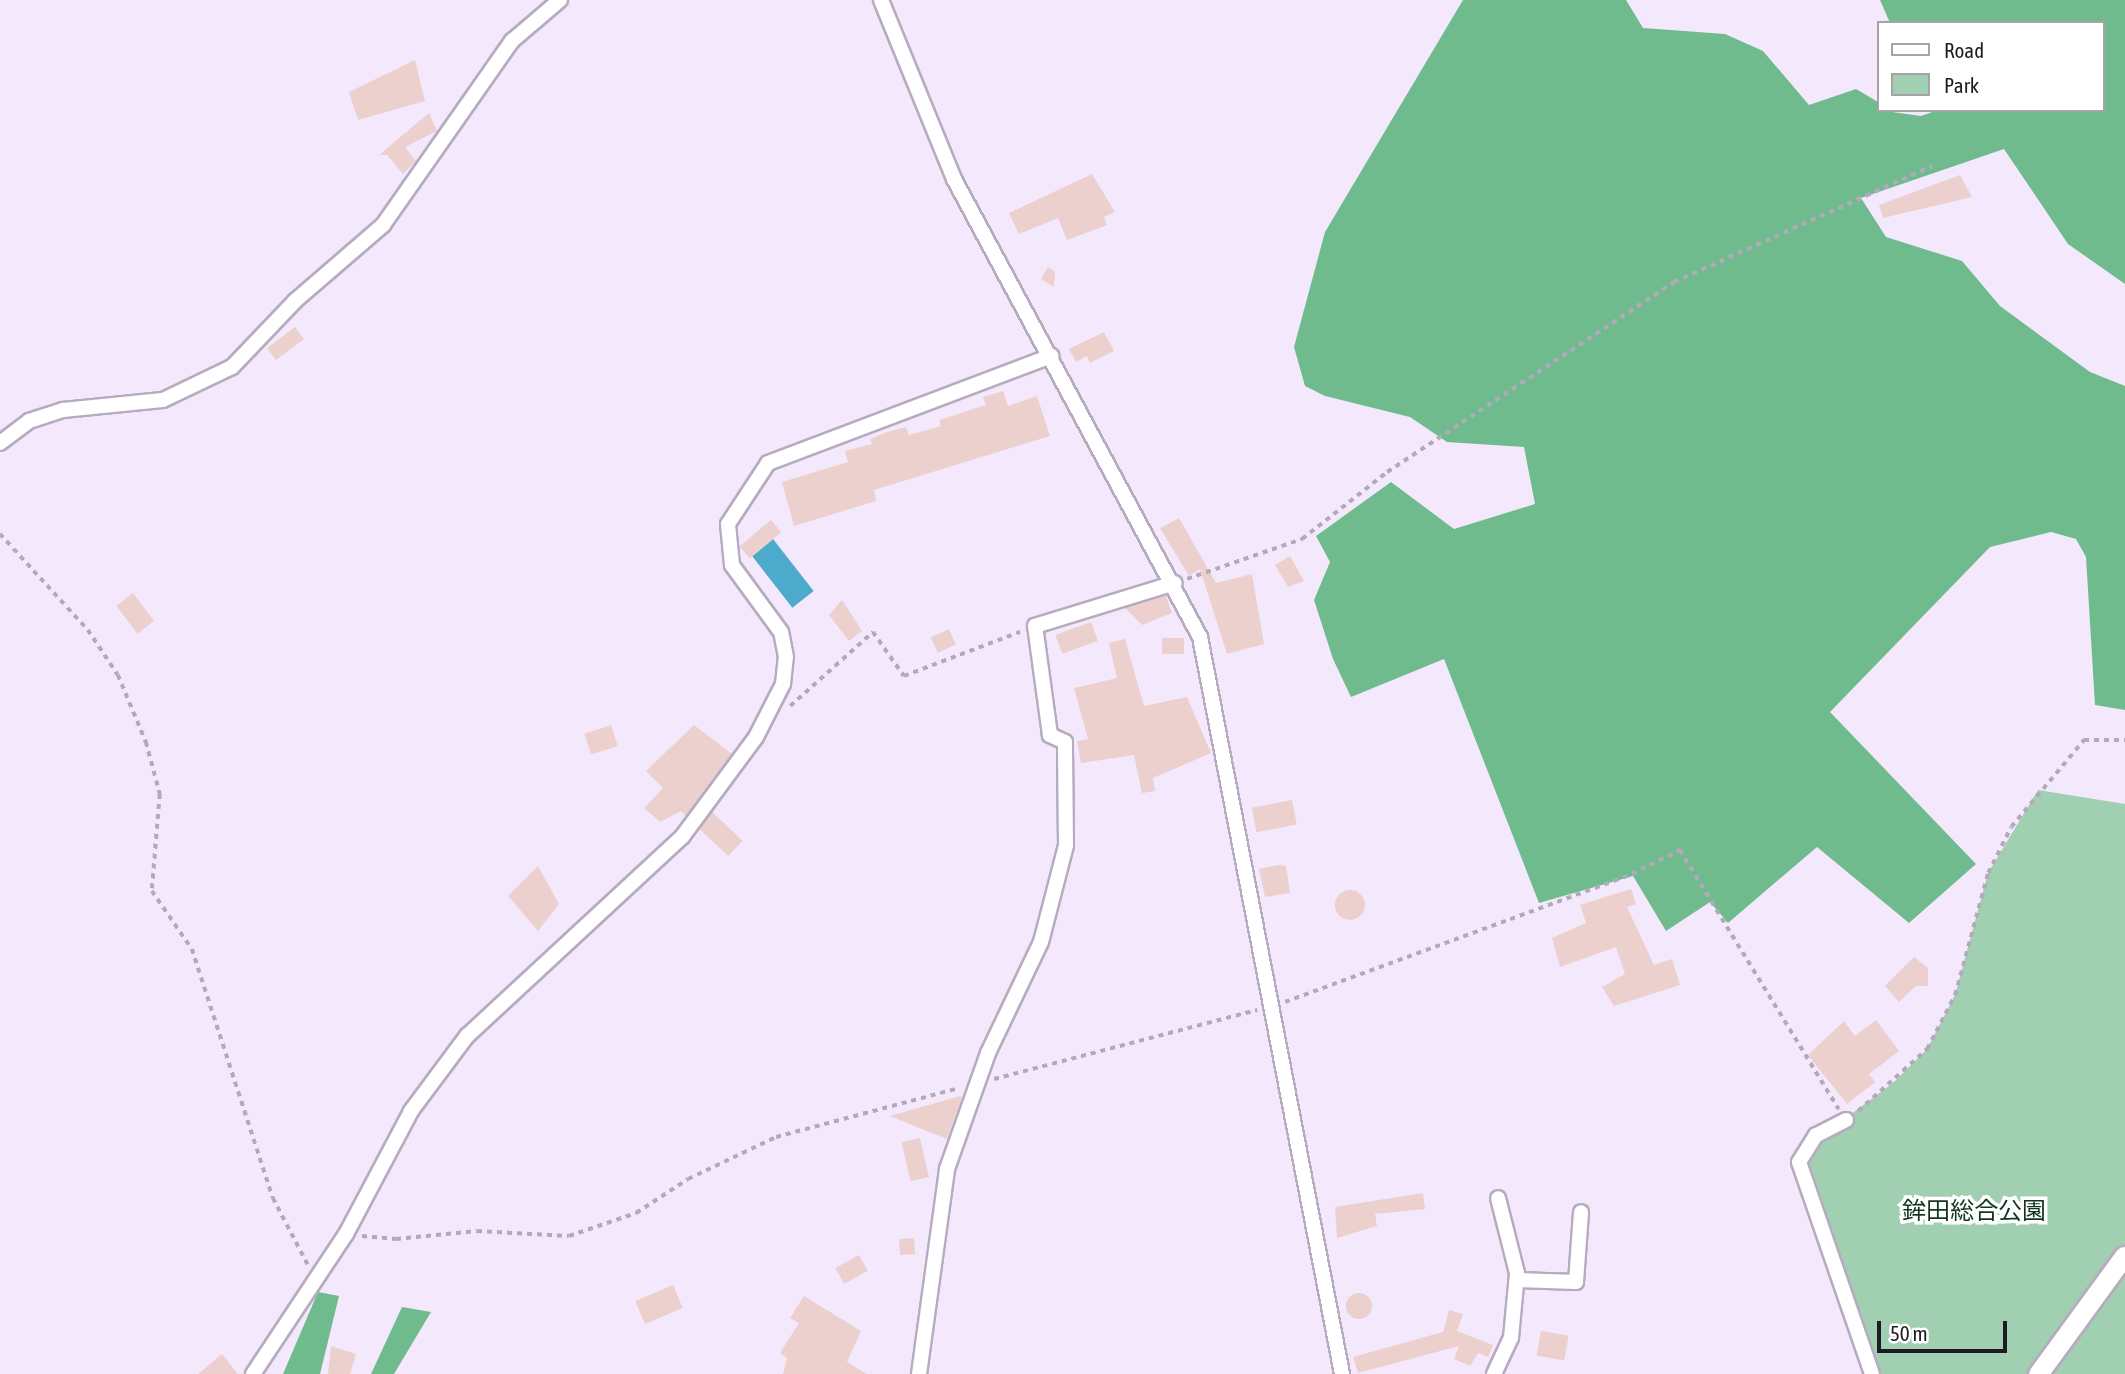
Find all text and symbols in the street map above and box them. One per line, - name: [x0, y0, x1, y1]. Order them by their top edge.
- legend: [1876, 21, 2104, 112]
- text: Road: [1944, 38, 1984, 62]
- text: Park: [1944, 73, 1979, 97]
- park label: 鉾田総合公園: [1902, 1197, 2046, 1225]
- scale bar: [1880, 1308, 2010, 1352]
- text: 50 m: [1890, 1321, 1928, 1345]

